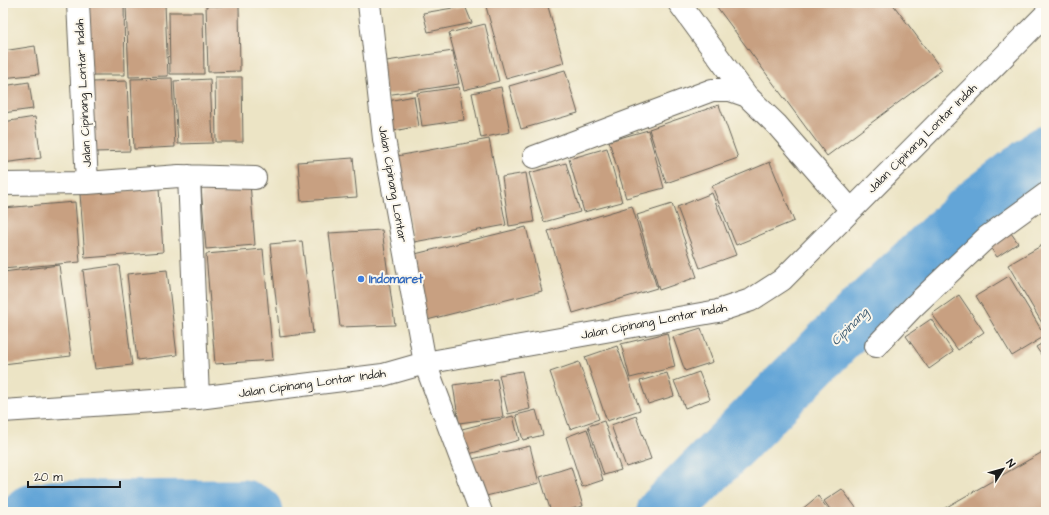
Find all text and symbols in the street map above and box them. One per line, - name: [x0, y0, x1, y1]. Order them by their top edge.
- street label: Jalan Cipinang Lontar Indah: [71, 18, 97, 168]
- street label: Jalan Cipinang Lontar Indah: [864, 80, 982, 198]
- street label: Jalan Cipinang Lontar: [373, 125, 411, 244]
- place label: Indomaret: [369, 271, 423, 288]
- marker: Indomaret: [356, 274, 366, 284]
- street label: Jalan Cipinang Lontar Indah: [580, 299, 729, 345]
- water label: Cipinang: [827, 303, 874, 350]
- street label: Jalan Cipinang Lontar Indah: [237, 365, 387, 403]
- north arrow: [983, 449, 1023, 489]
- text: N: [1003, 456, 1019, 471]
- scale bar: [28, 463, 120, 489]
- text: 20 m: [34, 469, 63, 486]

